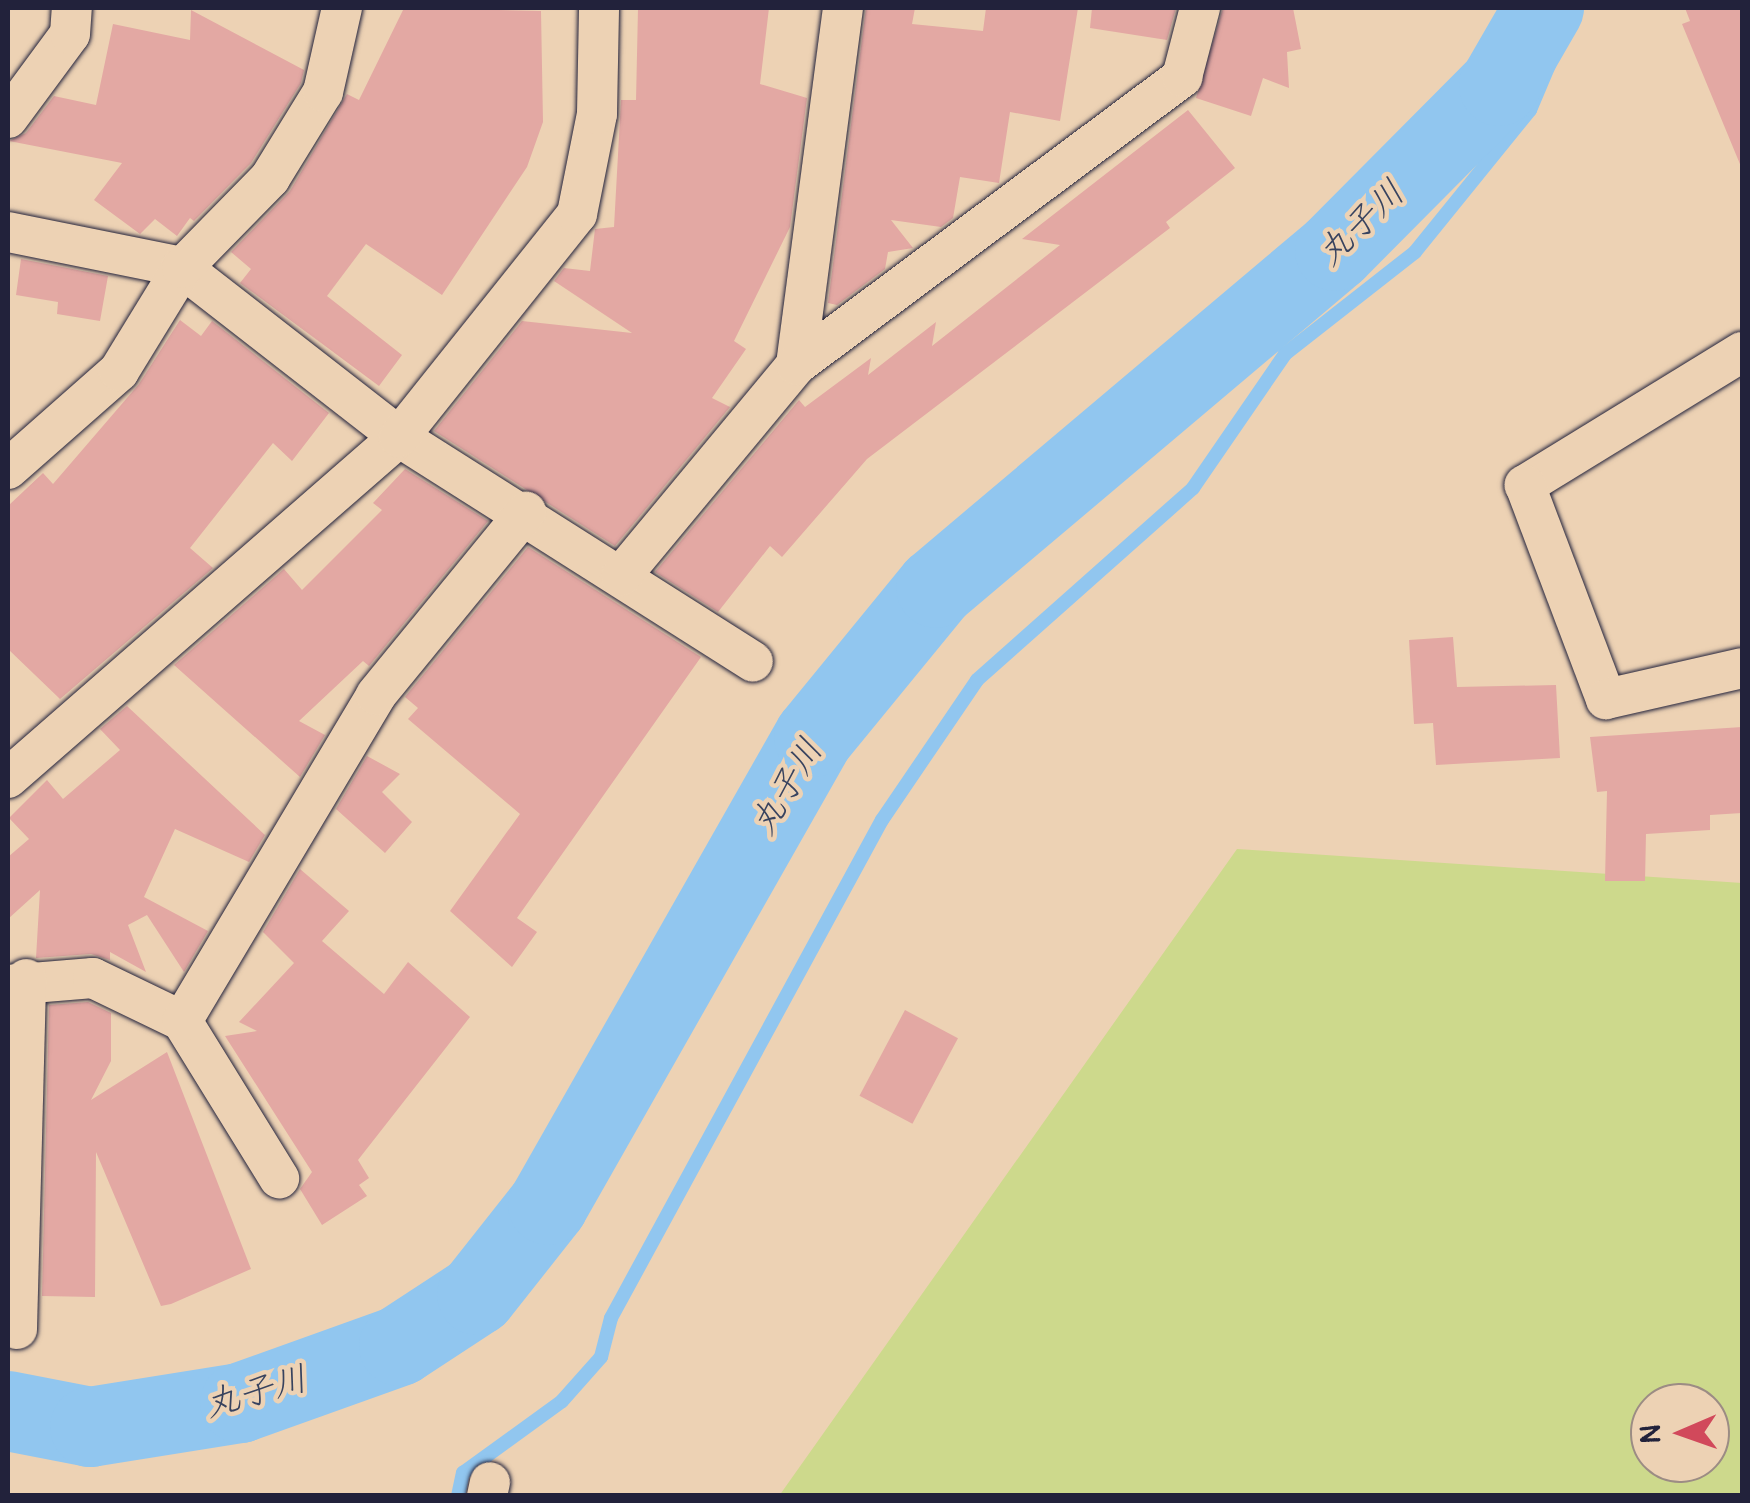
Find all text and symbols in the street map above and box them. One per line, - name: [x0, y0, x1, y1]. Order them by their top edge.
- water label: 丸子川: [1309, 171, 1413, 275]
- water label: 丸子川: [742, 731, 832, 843]
- water label: 丸子川: [200, 1357, 312, 1427]
- north arrow: [1630, 1383, 1730, 1483]
- text: N: [1634, 1424, 1669, 1444]

